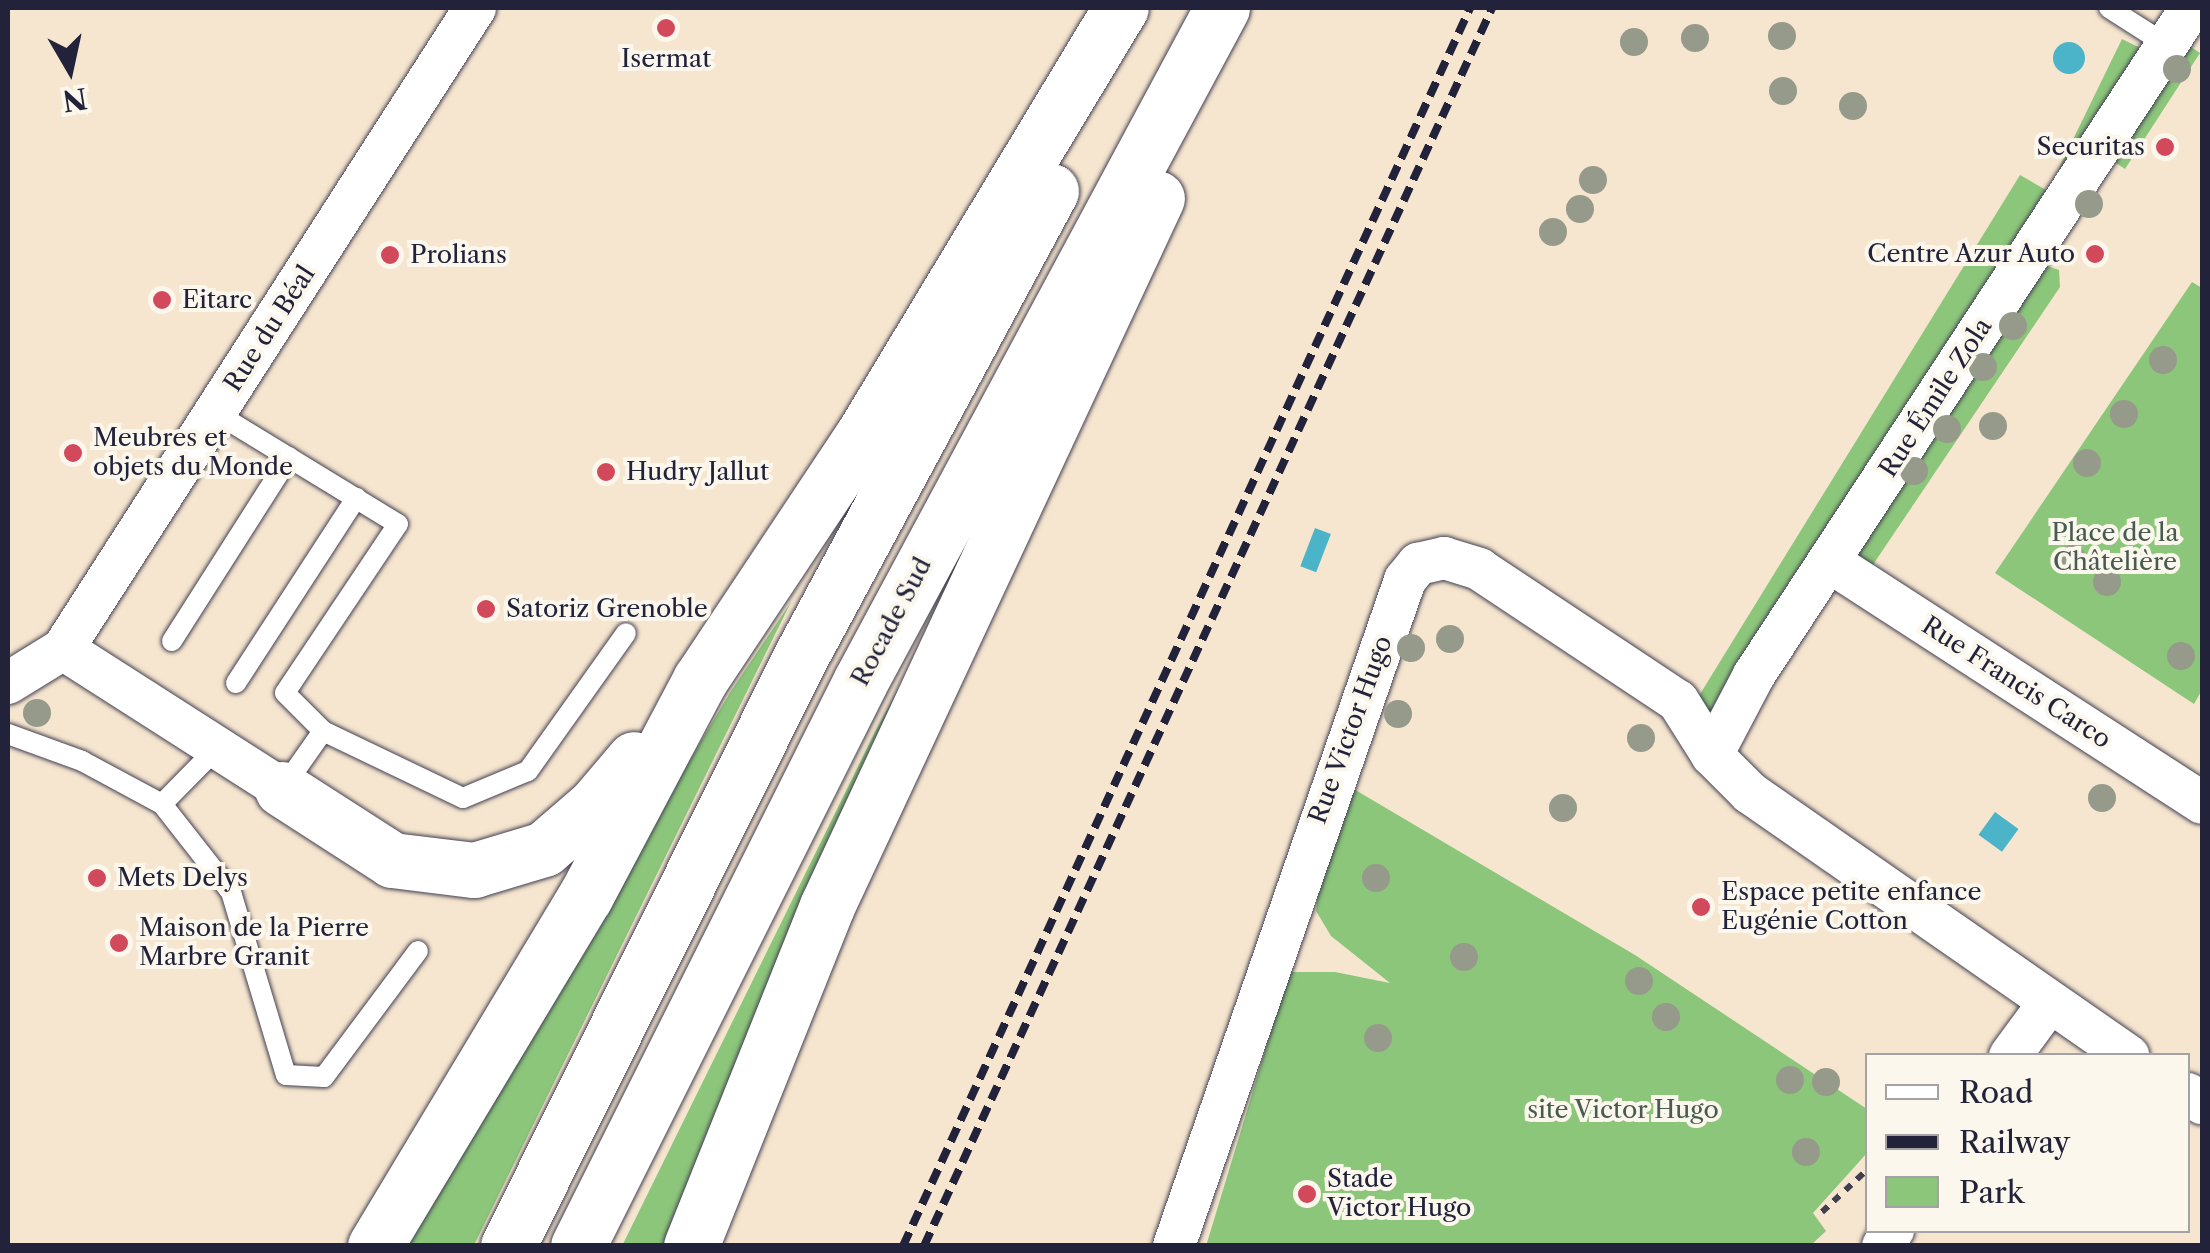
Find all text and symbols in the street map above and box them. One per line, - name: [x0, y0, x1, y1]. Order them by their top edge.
- marker: Isermat: [655, 17, 677, 39]
- north arrow: [20, 20, 120, 120]
- place label: Isermat: [621, 44, 711, 74]
- text: N: [60, 81, 89, 118]
- place label: Securitas: [2036, 132, 2145, 162]
- marker: Securitas: [2154, 136, 2176, 158]
- place label: Centre Azur Auto: [1865, 239, 2075, 269]
- place label: Prolians: [410, 240, 507, 270]
- marker: Centre Azur Auto: [2084, 243, 2106, 265]
- marker: Prolians: [379, 244, 401, 266]
- street label: Rue du Béal: [218, 261, 322, 397]
- place label: Eitarc: [182, 285, 252, 315]
- marker: Eitarc: [151, 289, 173, 311]
- street label: Rue Émile Zola: [1873, 313, 1999, 483]
- place label: Meubres et objets du Monde: [93, 424, 293, 483]
- marker: Meubres et objets du Monde: [62, 442, 84, 464]
- place label: Hudry Jallut: [626, 457, 770, 487]
- marker: Hudry Jallut: [595, 461, 617, 483]
- park label: Place de la Châtelière: [2051, 519, 2179, 578]
- street label: Rocade Sud: [846, 553, 938, 691]
- place label: Satoriz Grenoble: [506, 594, 708, 624]
- marker: Satoriz Grenoble: [475, 598, 497, 620]
- street label: Rue Francis Carco: [1916, 611, 2116, 755]
- street label: Rue Victor Hugo: [1303, 631, 1399, 829]
- place label: Mets Delys: [117, 863, 248, 893]
- marker: Mets Delys: [86, 867, 108, 889]
- place label: Espace petite enfance Eugénie Cotton: [1721, 878, 1981, 937]
- marker: Espace petite enfance Eugénie Cotton: [1690, 896, 1712, 918]
- place label: Maison de la Pierre Marbre Granit: [139, 914, 369, 973]
- marker: Maison de la Pierre Marbre Granit: [108, 932, 130, 954]
- legend: [1865, 1053, 2190, 1233]
- text: Road: [1959, 1074, 2033, 1111]
- park label: site Victor Hugo: [1527, 1095, 1719, 1125]
- text: Railway: [1959, 1124, 2070, 1161]
- place label: Stade Victor Hugo: [1327, 1165, 1472, 1224]
- text: Park: [1959, 1174, 2024, 1211]
- marker: Stade Victor Hugo: [1296, 1183, 1318, 1205]

